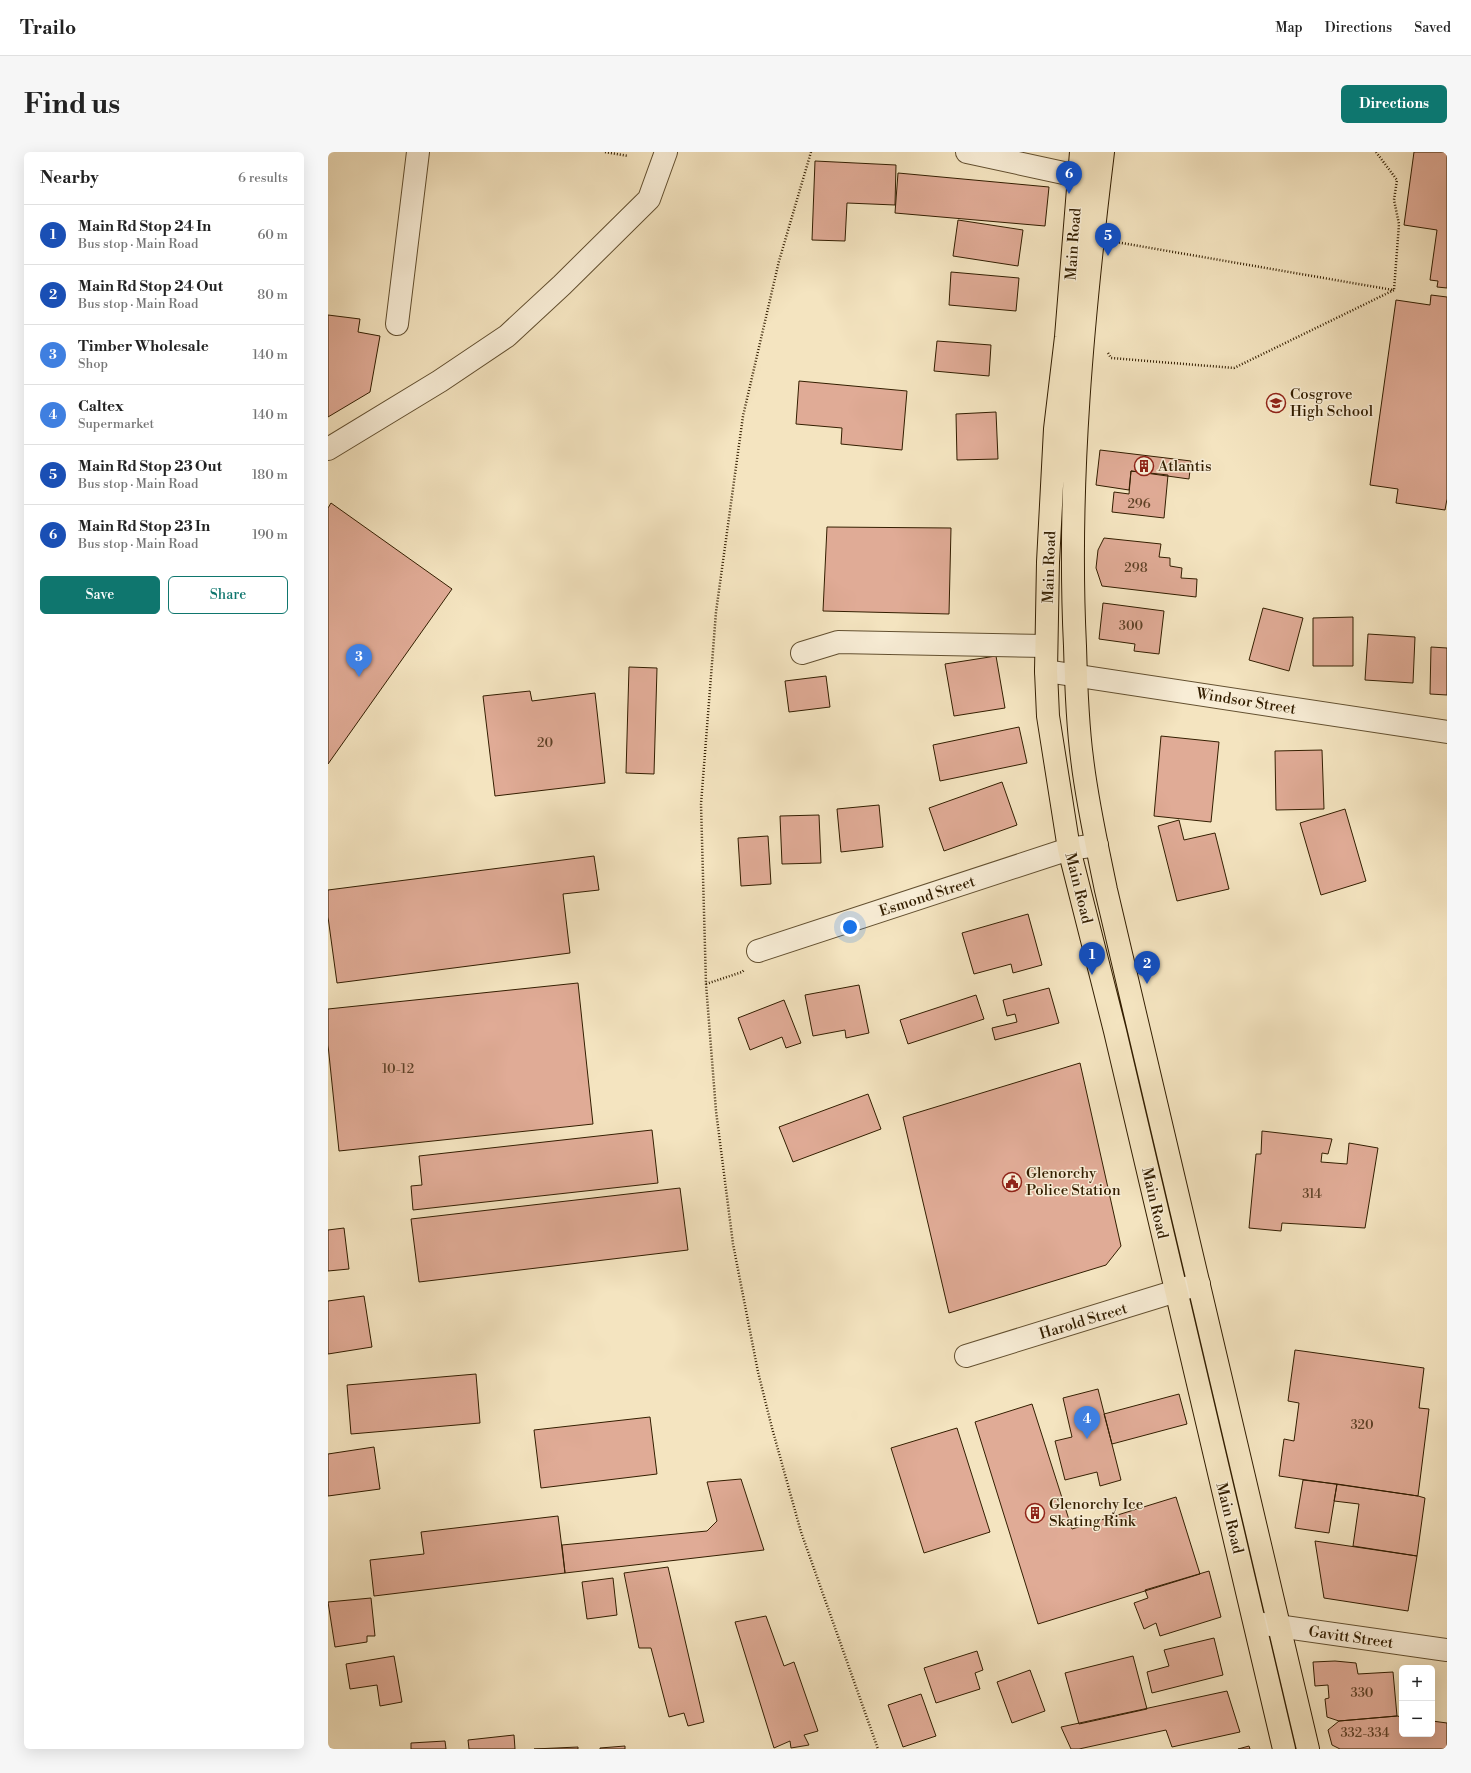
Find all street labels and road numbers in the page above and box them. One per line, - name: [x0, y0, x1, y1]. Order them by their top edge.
- street label: Main Road: [1061, 207, 1086, 281]
- street label: Main Road: [1039, 530, 1060, 604]
- street label: Windsor Street: [1194, 684, 1298, 719]
- street label: Main Road: [1061, 851, 1097, 926]
- street label: Esmond Street: [877, 872, 978, 921]
- street label: Main Road: [1137, 1166, 1172, 1241]
- street label: Harold Street: [1037, 1299, 1130, 1344]
- street label: Main Road: [1212, 1481, 1248, 1556]
- street label: Gavitt Street: [1307, 1622, 1395, 1653]

